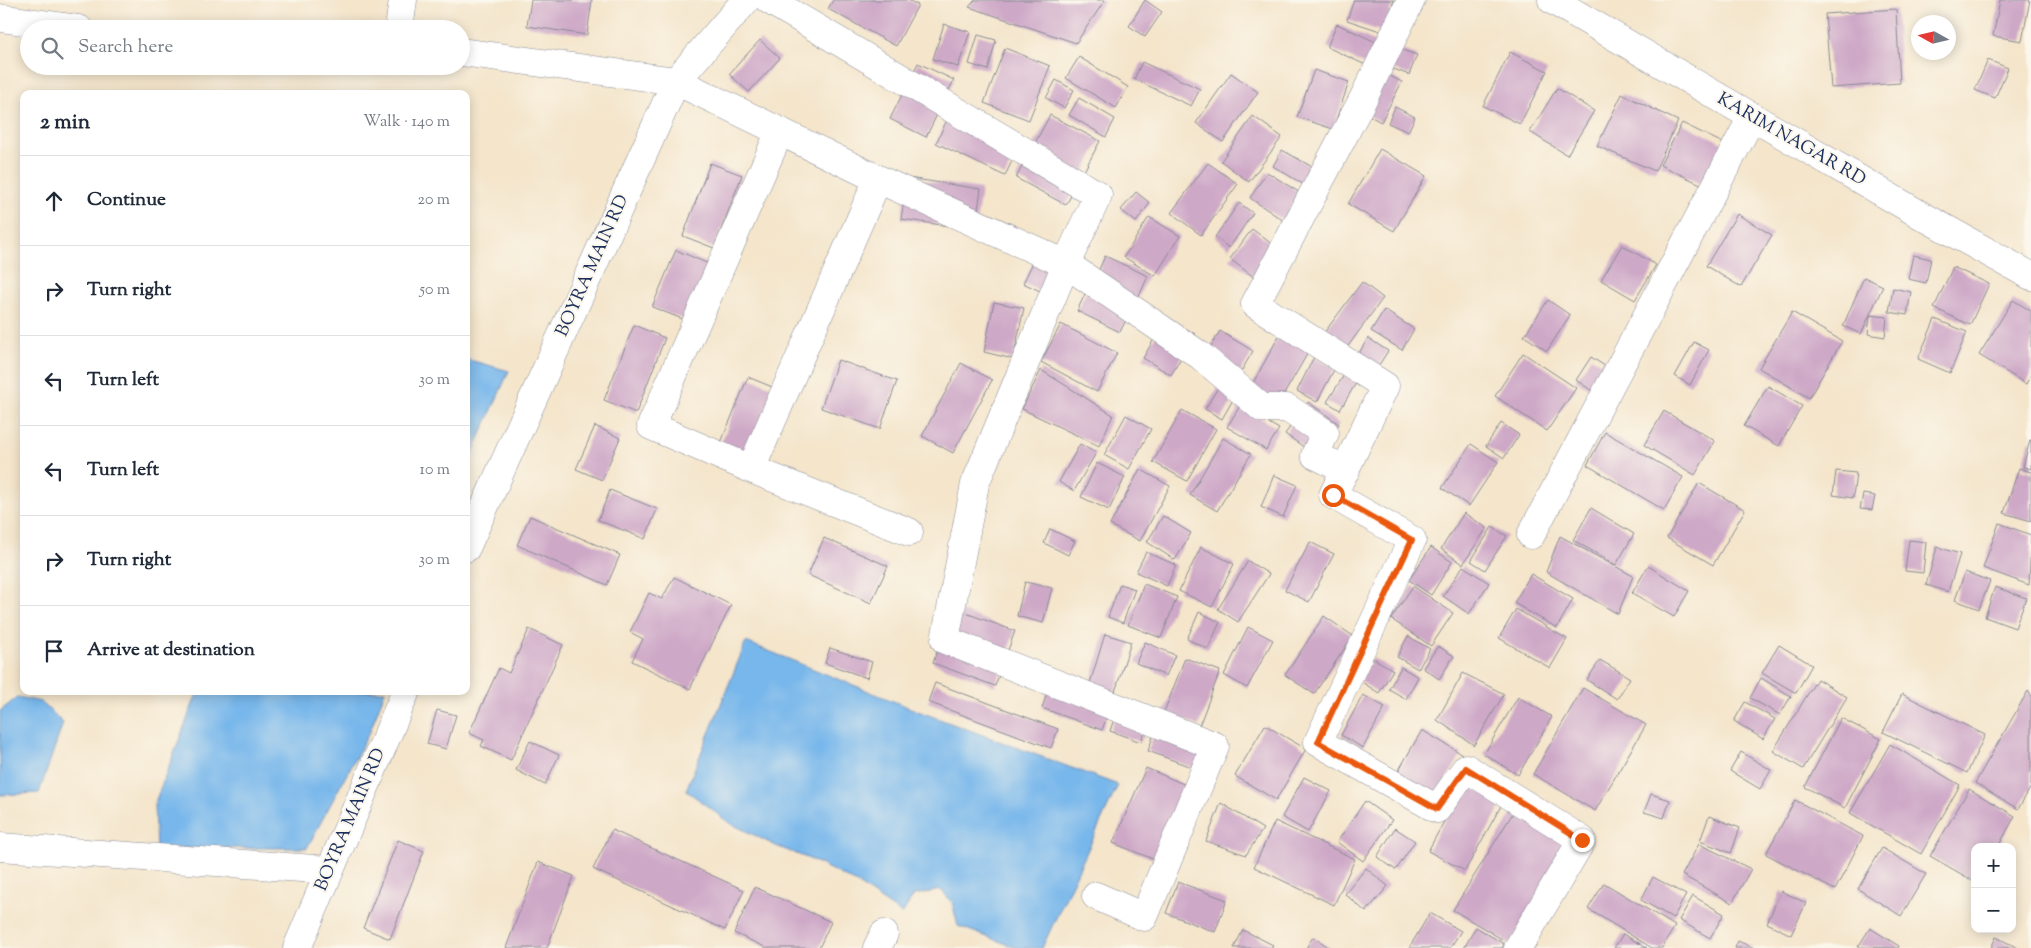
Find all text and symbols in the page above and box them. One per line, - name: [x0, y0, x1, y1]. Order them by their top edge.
- north arrow: [1911, 15, 1956, 60]
- search box: [20, 20, 470, 75]
- icon: search: [38, 34, 66, 62]
- text: Search here: [78, 34, 173, 61]
- street label: KARIM NAGAR RD: [1712, 87, 1870, 193]
- text: 2 min: [40, 108, 90, 138]
- text: Walk · 140 m: [363, 111, 450, 134]
- icon: ahead: [40, 187, 68, 215]
- text: Continue: [87, 187, 166, 214]
- text: 20 m: [417, 189, 450, 212]
- street label: BOYRA MAIN RD: [550, 191, 636, 341]
- icon: right: [40, 277, 68, 305]
- text: Turn right: [87, 277, 171, 304]
- text: 50 m: [419, 279, 450, 302]
- icon: left: [40, 367, 68, 395]
- text: Turn left: [87, 367, 159, 394]
- text: 30 m: [419, 369, 450, 392]
- icon: left: [40, 457, 68, 485]
- text: Turn left: [87, 457, 159, 484]
- text: 10 m: [420, 459, 450, 482]
- route start: [1322, 484, 1345, 507]
- icon: right: [40, 547, 68, 575]
- text: Turn right: [87, 547, 171, 574]
- text: 30 m: [419, 549, 450, 572]
- icon: arrive: [40, 637, 68, 665]
- text: Arrive at destination: [87, 637, 255, 664]
- street label: BOYRA MAIN RD: [309, 745, 393, 895]
- route end: [1571, 829, 1594, 852]
- map controls: [1971, 843, 2016, 933]
- button: +: [1971, 843, 2016, 888]
- button: −: [1971, 888, 2016, 933]

